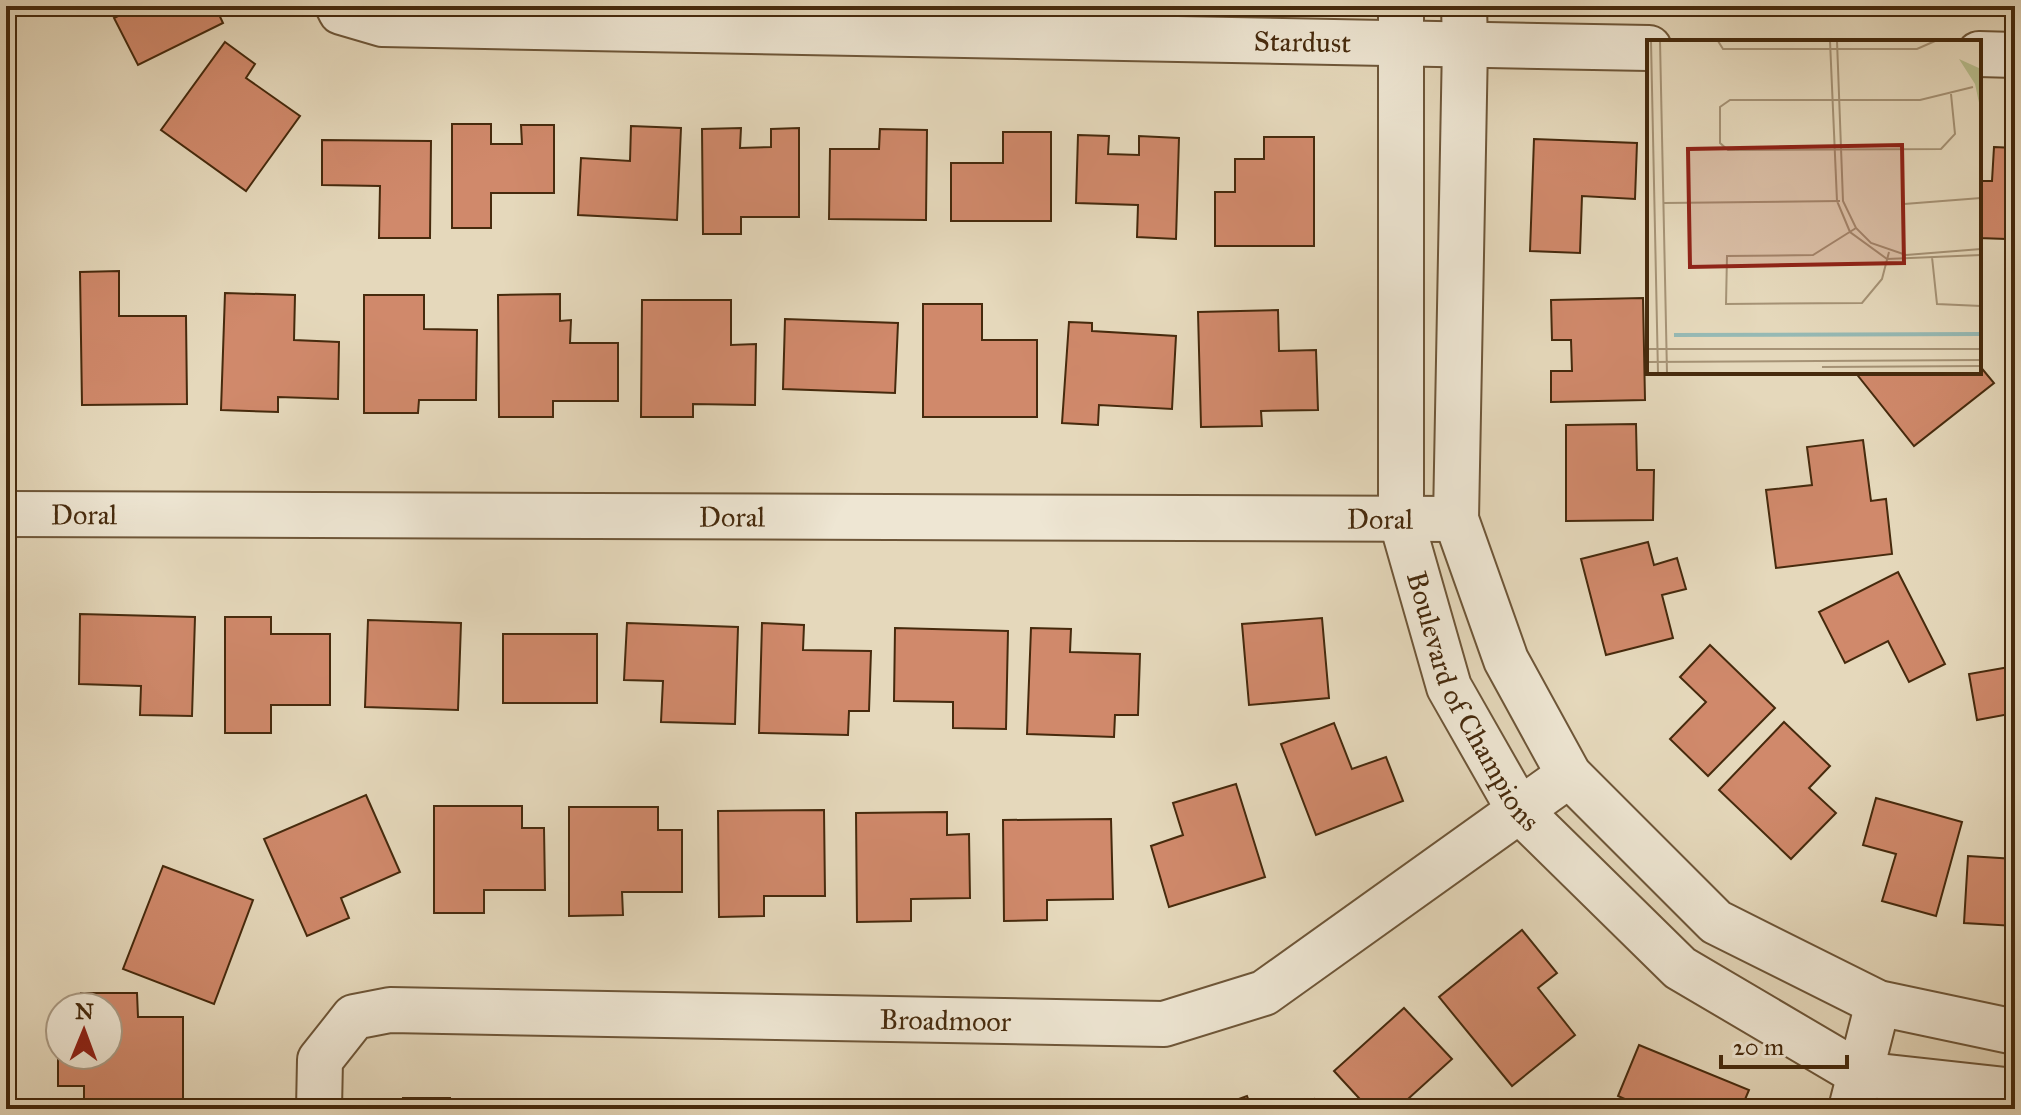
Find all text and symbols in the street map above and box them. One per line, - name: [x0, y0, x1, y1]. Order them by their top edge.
- street label: Stardust: [1253, 24, 1351, 60]
- inset map: [1647, 40, 1981, 374]
- street label: Doral: [51, 497, 118, 532]
- street label: Doral: [699, 499, 766, 535]
- street label: Doral: [1347, 502, 1414, 537]
- street label: Boulevard of Champions: [1399, 567, 1547, 839]
- north arrow: [44, 991, 124, 1071]
- text: N: [75, 998, 94, 1025]
- street label: Broadmoor: [879, 1002, 1012, 1039]
- scale bar: [1721, 1019, 1847, 1069]
- text: 20 m: [1733, 1032, 1784, 1062]

